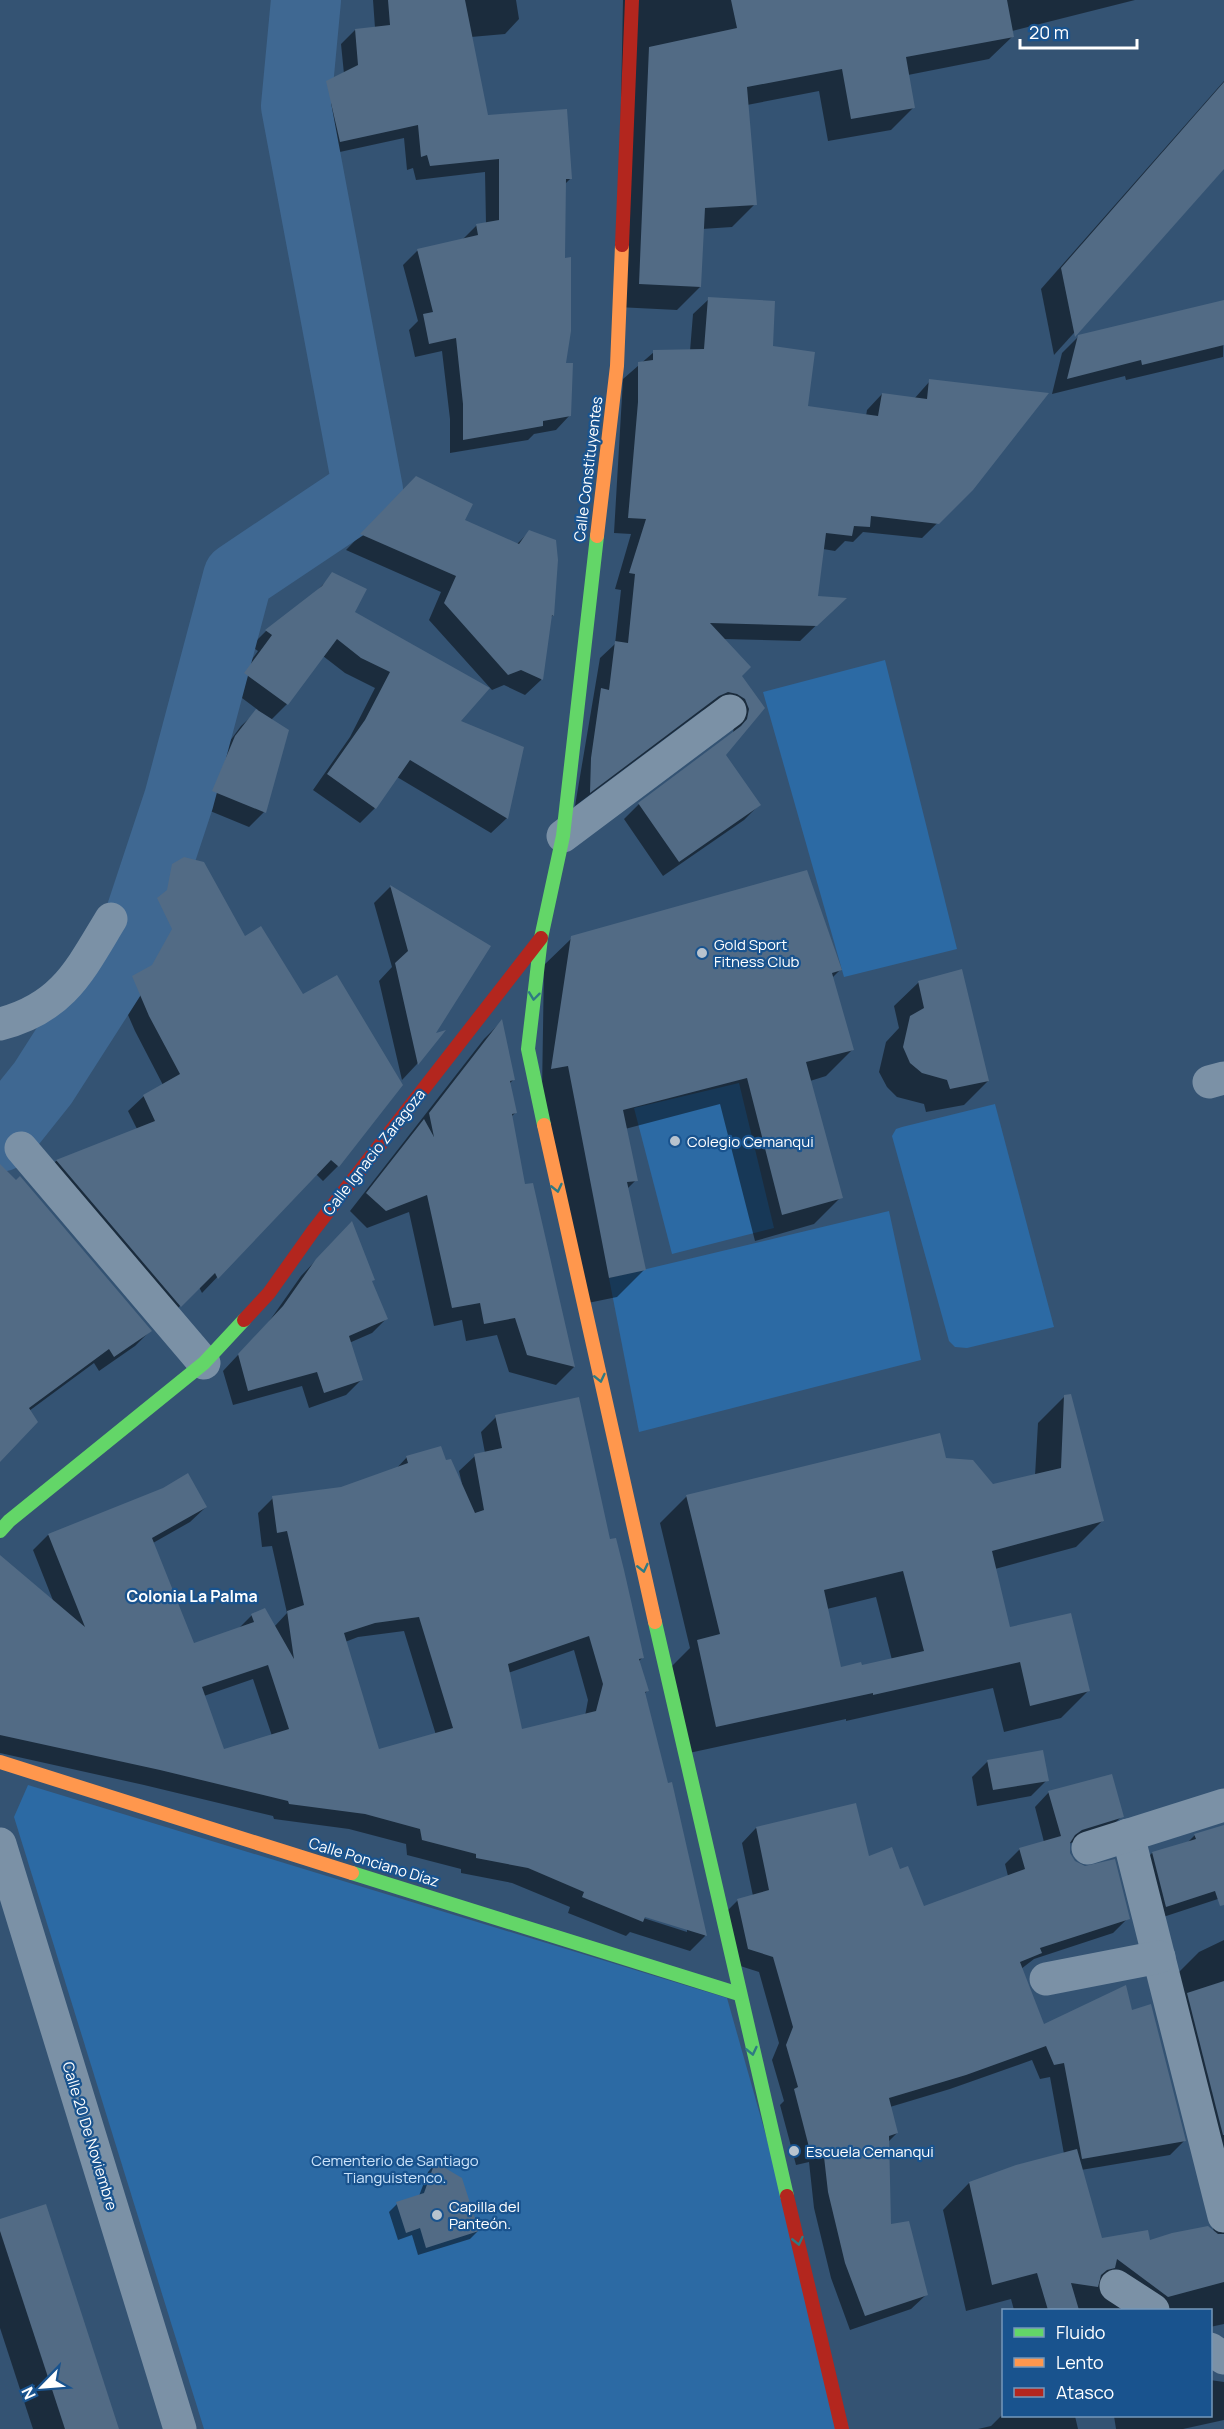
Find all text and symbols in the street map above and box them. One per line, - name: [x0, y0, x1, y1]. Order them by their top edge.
- scale bar: [1020, 12, 1137, 50]
- text: 20 m: [1029, 20, 1069, 44]
- street label: Calle Constituyentes: [569, 395, 607, 543]
- place label: Gold Sport Fitness Club: [714, 934, 800, 972]
- marker: Gold Sport Fitness Club: [695, 946, 709, 960]
- one-way arrow: [528, 992, 541, 1001]
- street label: Calle Ignacio Zaragoza: [318, 1084, 430, 1220]
- place label: Colegio Cemanqui: [687, 1131, 814, 1152]
- marker: Colegio Cemanqui: [668, 1134, 682, 1148]
- one-way arrow: [550, 1183, 563, 1193]
- one-way arrow: [593, 1373, 606, 1383]
- one-way arrow: [636, 1563, 649, 1573]
- district label: Colonia La Palma: [126, 1585, 258, 1607]
- street label: Calle Ponciano Díaz: [306, 1832, 442, 1892]
- one-way arrow: [745, 2046, 758, 2056]
- street label: Calle 20 De Noviembre: [57, 2059, 123, 2213]
- place label: Escuela Cemanqui: [806, 2141, 934, 2162]
- marker: Escuela Cemanqui: [787, 2144, 801, 2158]
- park label: Cementerio de Santiago Tianguistenco.: [311, 2150, 479, 2188]
- place label: Capilla del Panteón.: [449, 2196, 520, 2234]
- marker: Capilla del Panteón.: [430, 2208, 444, 2222]
- one-way arrow: [790, 2236, 803, 2246]
- legend: [1002, 2309, 1212, 2417]
- text: Fluido: [1056, 2320, 1105, 2344]
- text: Lento: [1056, 2350, 1104, 2374]
- north arrow: [12, 2357, 72, 2417]
- text: Atasco: [1056, 2380, 1114, 2404]
- text: N: [16, 2383, 41, 2403]

